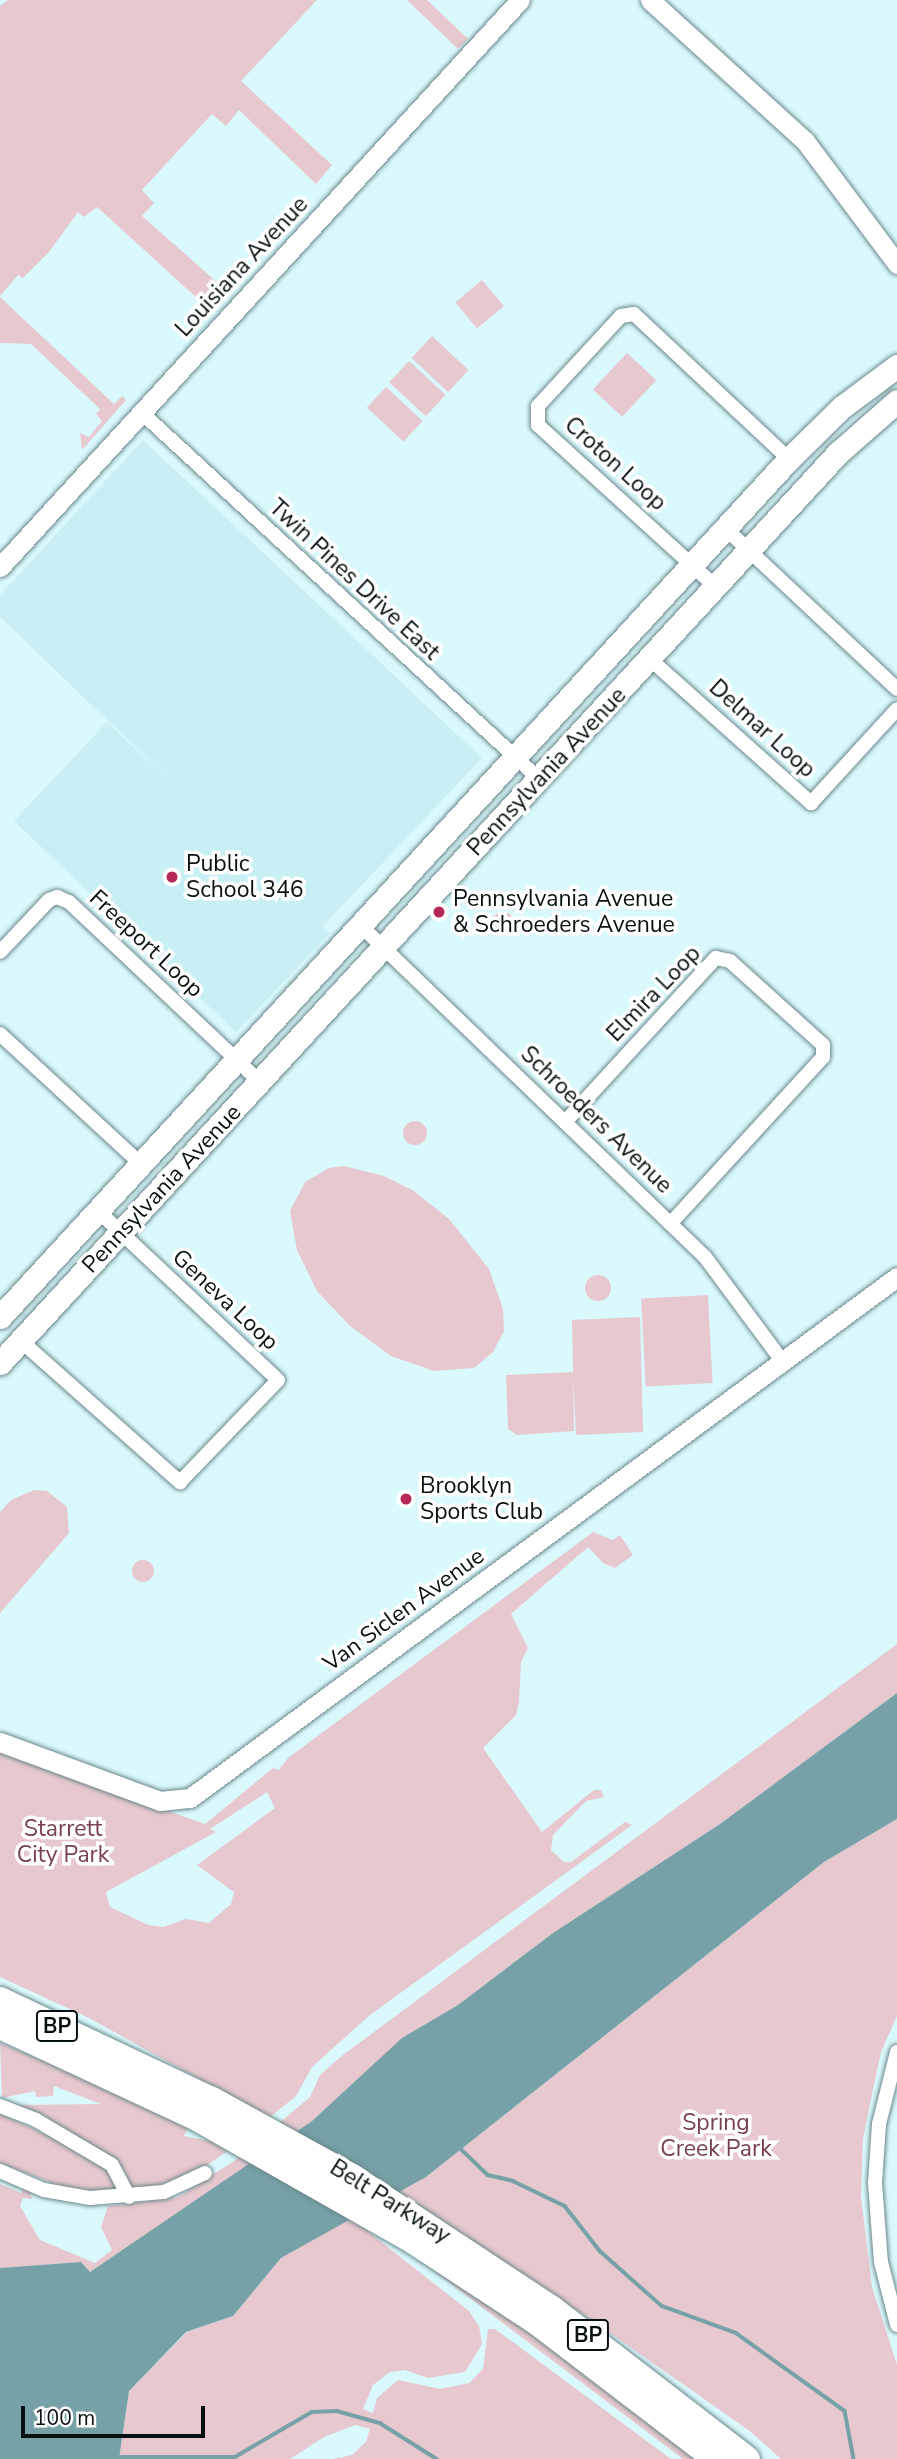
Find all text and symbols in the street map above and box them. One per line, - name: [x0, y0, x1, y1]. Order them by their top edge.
- street label: Louisiana Avenue: [170, 191, 314, 343]
- street label: Croton Loop: [558, 411, 672, 517]
- street label: Twin Pines Drive East: [263, 494, 445, 666]
- street label: Delmar Loop: [703, 674, 821, 784]
- street label: Pennsylvania Avenue: [462, 682, 632, 862]
- place label: Public School 346: [186, 850, 304, 904]
- marker: Public School 346: [164, 869, 180, 885]
- street label: Freeport Loop: [83, 884, 209, 1004]
- place label: Pennsylvania Avenue & Schroeders Avenue: [453, 885, 675, 939]
- marker: Pennsylvania Avenue & Schroeders Avenue: [431, 904, 447, 920]
- street label: Elmira Loop: [601, 940, 707, 1048]
- street label: Schroeders Avenue: [514, 1041, 678, 1199]
- street label: Pennsylvania Avenue: [77, 1099, 247, 1279]
- street label: Geneva Loop: [166, 1244, 284, 1356]
- place label: Brooklyn Sports Club: [420, 1472, 543, 1526]
- marker: Brooklyn Sports Club: [398, 1491, 414, 1507]
- street label: Van Siclen Avenue: [318, 1542, 490, 1678]
- park label: Starrett City Park: [17, 1815, 109, 1869]
- road number: BP: [34, 2008, 80, 2044]
- park label: Spring Creek Park: [660, 2109, 772, 2163]
- street label: Belt Parkway: [325, 2154, 455, 2250]
- road number: BP: [565, 2318, 611, 2352]
- scale bar: [24, 2392, 208, 2436]
- text: 100 m: [34, 2404, 95, 2432]

